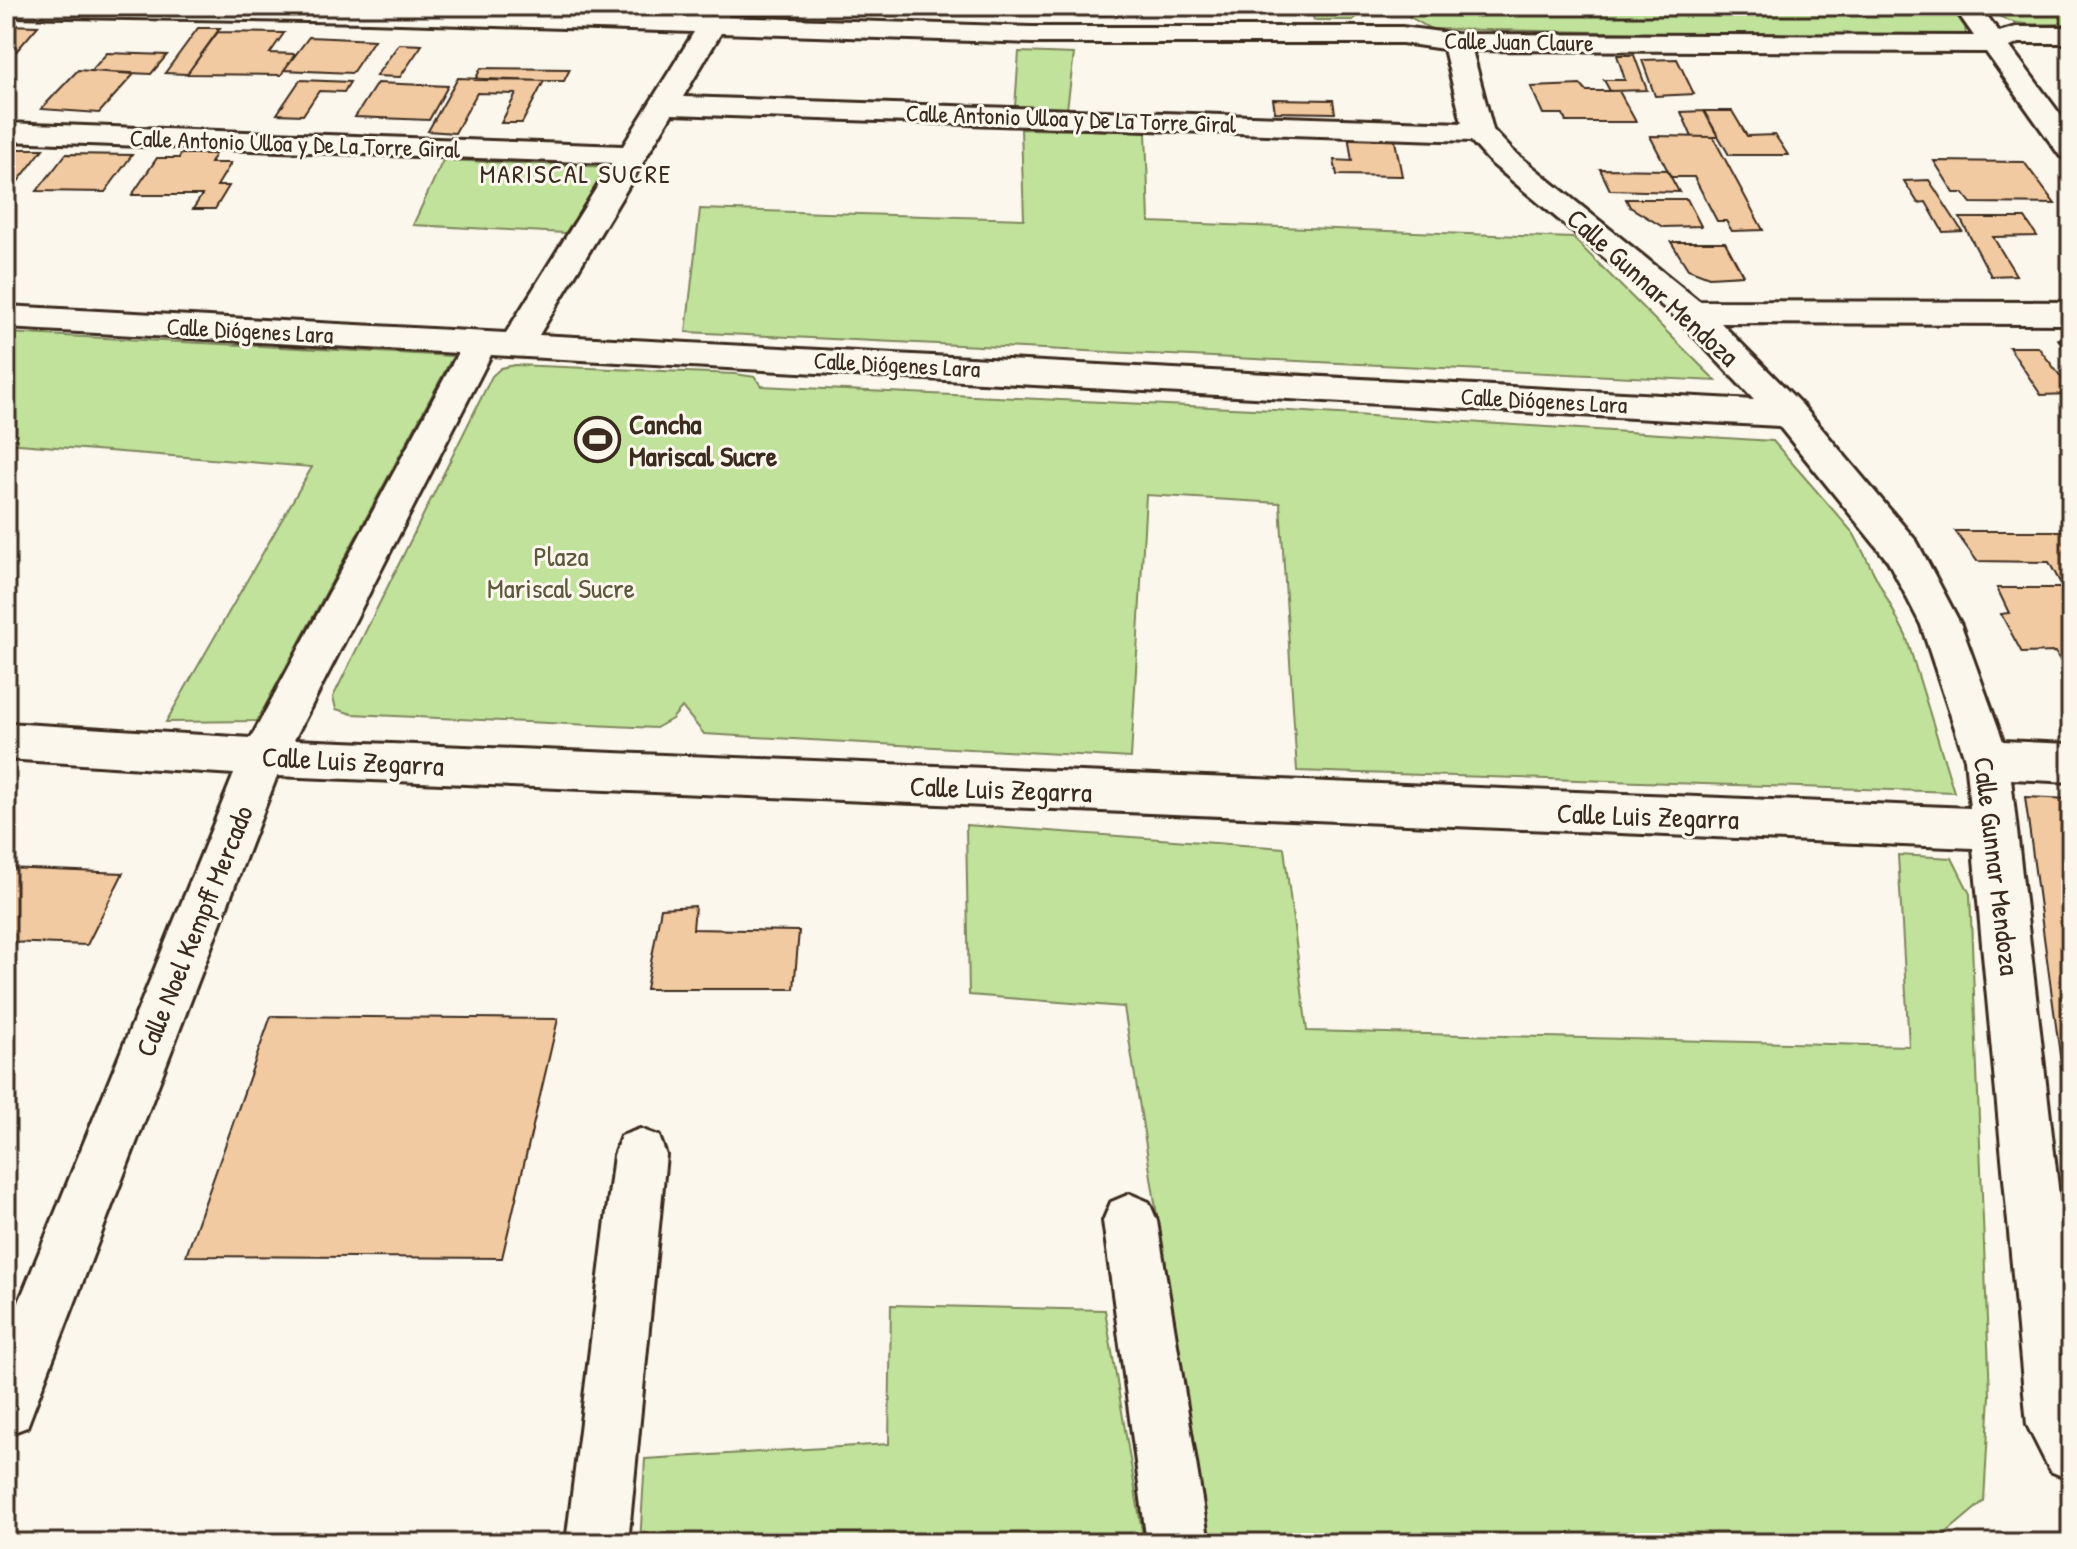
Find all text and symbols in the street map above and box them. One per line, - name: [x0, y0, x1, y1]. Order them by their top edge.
- street label: Calle Juan Claure: [1444, 24, 1594, 58]
- street label: Calle Antonio Ulloa y De La Torre Giral: [905, 96, 1237, 140]
- street label: Calle Antonio Ulloa y De La Torre Giral: [129, 121, 461, 165]
- district label: MARISCAL SUCRE: [480, 156, 672, 191]
- street label: Calle Gunnar Mendoza: [1559, 199, 1747, 375]
- street label: Calle Diógenes Lara: [166, 310, 334, 350]
- street label: Calle Diógenes Lara: [813, 344, 981, 384]
- street label: Calle Diógenes Lara: [1460, 380, 1628, 420]
- place label: Cancha Mariscal Sucre: [629, 405, 778, 475]
- sports icon: Cancha Mariscal Sucre: [574, 416, 622, 464]
- park label: Plaza Mariscal Sucre: [487, 537, 635, 607]
- street label: Calle Luis Zegarra: [261, 737, 445, 785]
- street label: Calle Gunnar Mendoza: [1965, 755, 2029, 977]
- street label: Calle Luis Zegarra: [909, 767, 1093, 811]
- street label: Calle Luis Zegarra: [1556, 794, 1740, 838]
- street label: Calle Noel Kempff Mercado: [126, 800, 262, 1062]

